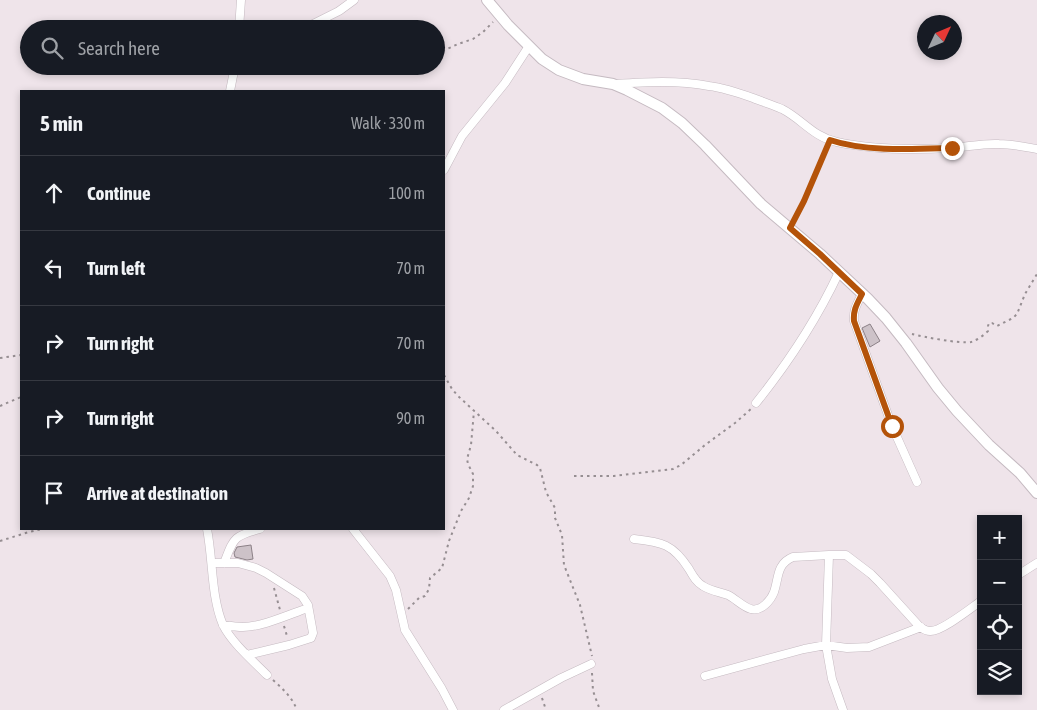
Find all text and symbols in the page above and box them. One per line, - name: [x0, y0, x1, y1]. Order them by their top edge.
- north arrow: [917, 15, 962, 60]
- search box: [20, 20, 445, 75]
- icon: search: [38, 34, 66, 62]
- text: Search here: [78, 37, 160, 59]
- text: 5 min: [40, 111, 83, 135]
- text: Walk · 330 m: [351, 114, 425, 132]
- route end: [941, 137, 964, 160]
- icon: ahead: [40, 179, 68, 207]
- text: Continue: [87, 182, 151, 204]
- text: 100 m: [389, 184, 425, 202]
- icon: left: [40, 254, 68, 282]
- text: Turn left: [87, 257, 145, 279]
- text: 70 m: [396, 259, 425, 277]
- icon: right: [40, 329, 68, 357]
- text: Turn right: [87, 332, 154, 354]
- text: 70 m: [396, 334, 425, 352]
- icon: right: [40, 404, 68, 432]
- text: Turn right: [87, 407, 154, 429]
- text: 90 m: [396, 409, 425, 427]
- route start: [881, 415, 904, 438]
- icon: arrive: [40, 479, 68, 507]
- text: Arrive at destination: [87, 482, 228, 504]
- map controls: [977, 515, 1022, 695]
- button: +: [977, 515, 1022, 560]
- button: −: [977, 560, 1022, 605]
- button: locate: [977, 605, 1022, 650]
- button: layers: [977, 650, 1022, 695]

